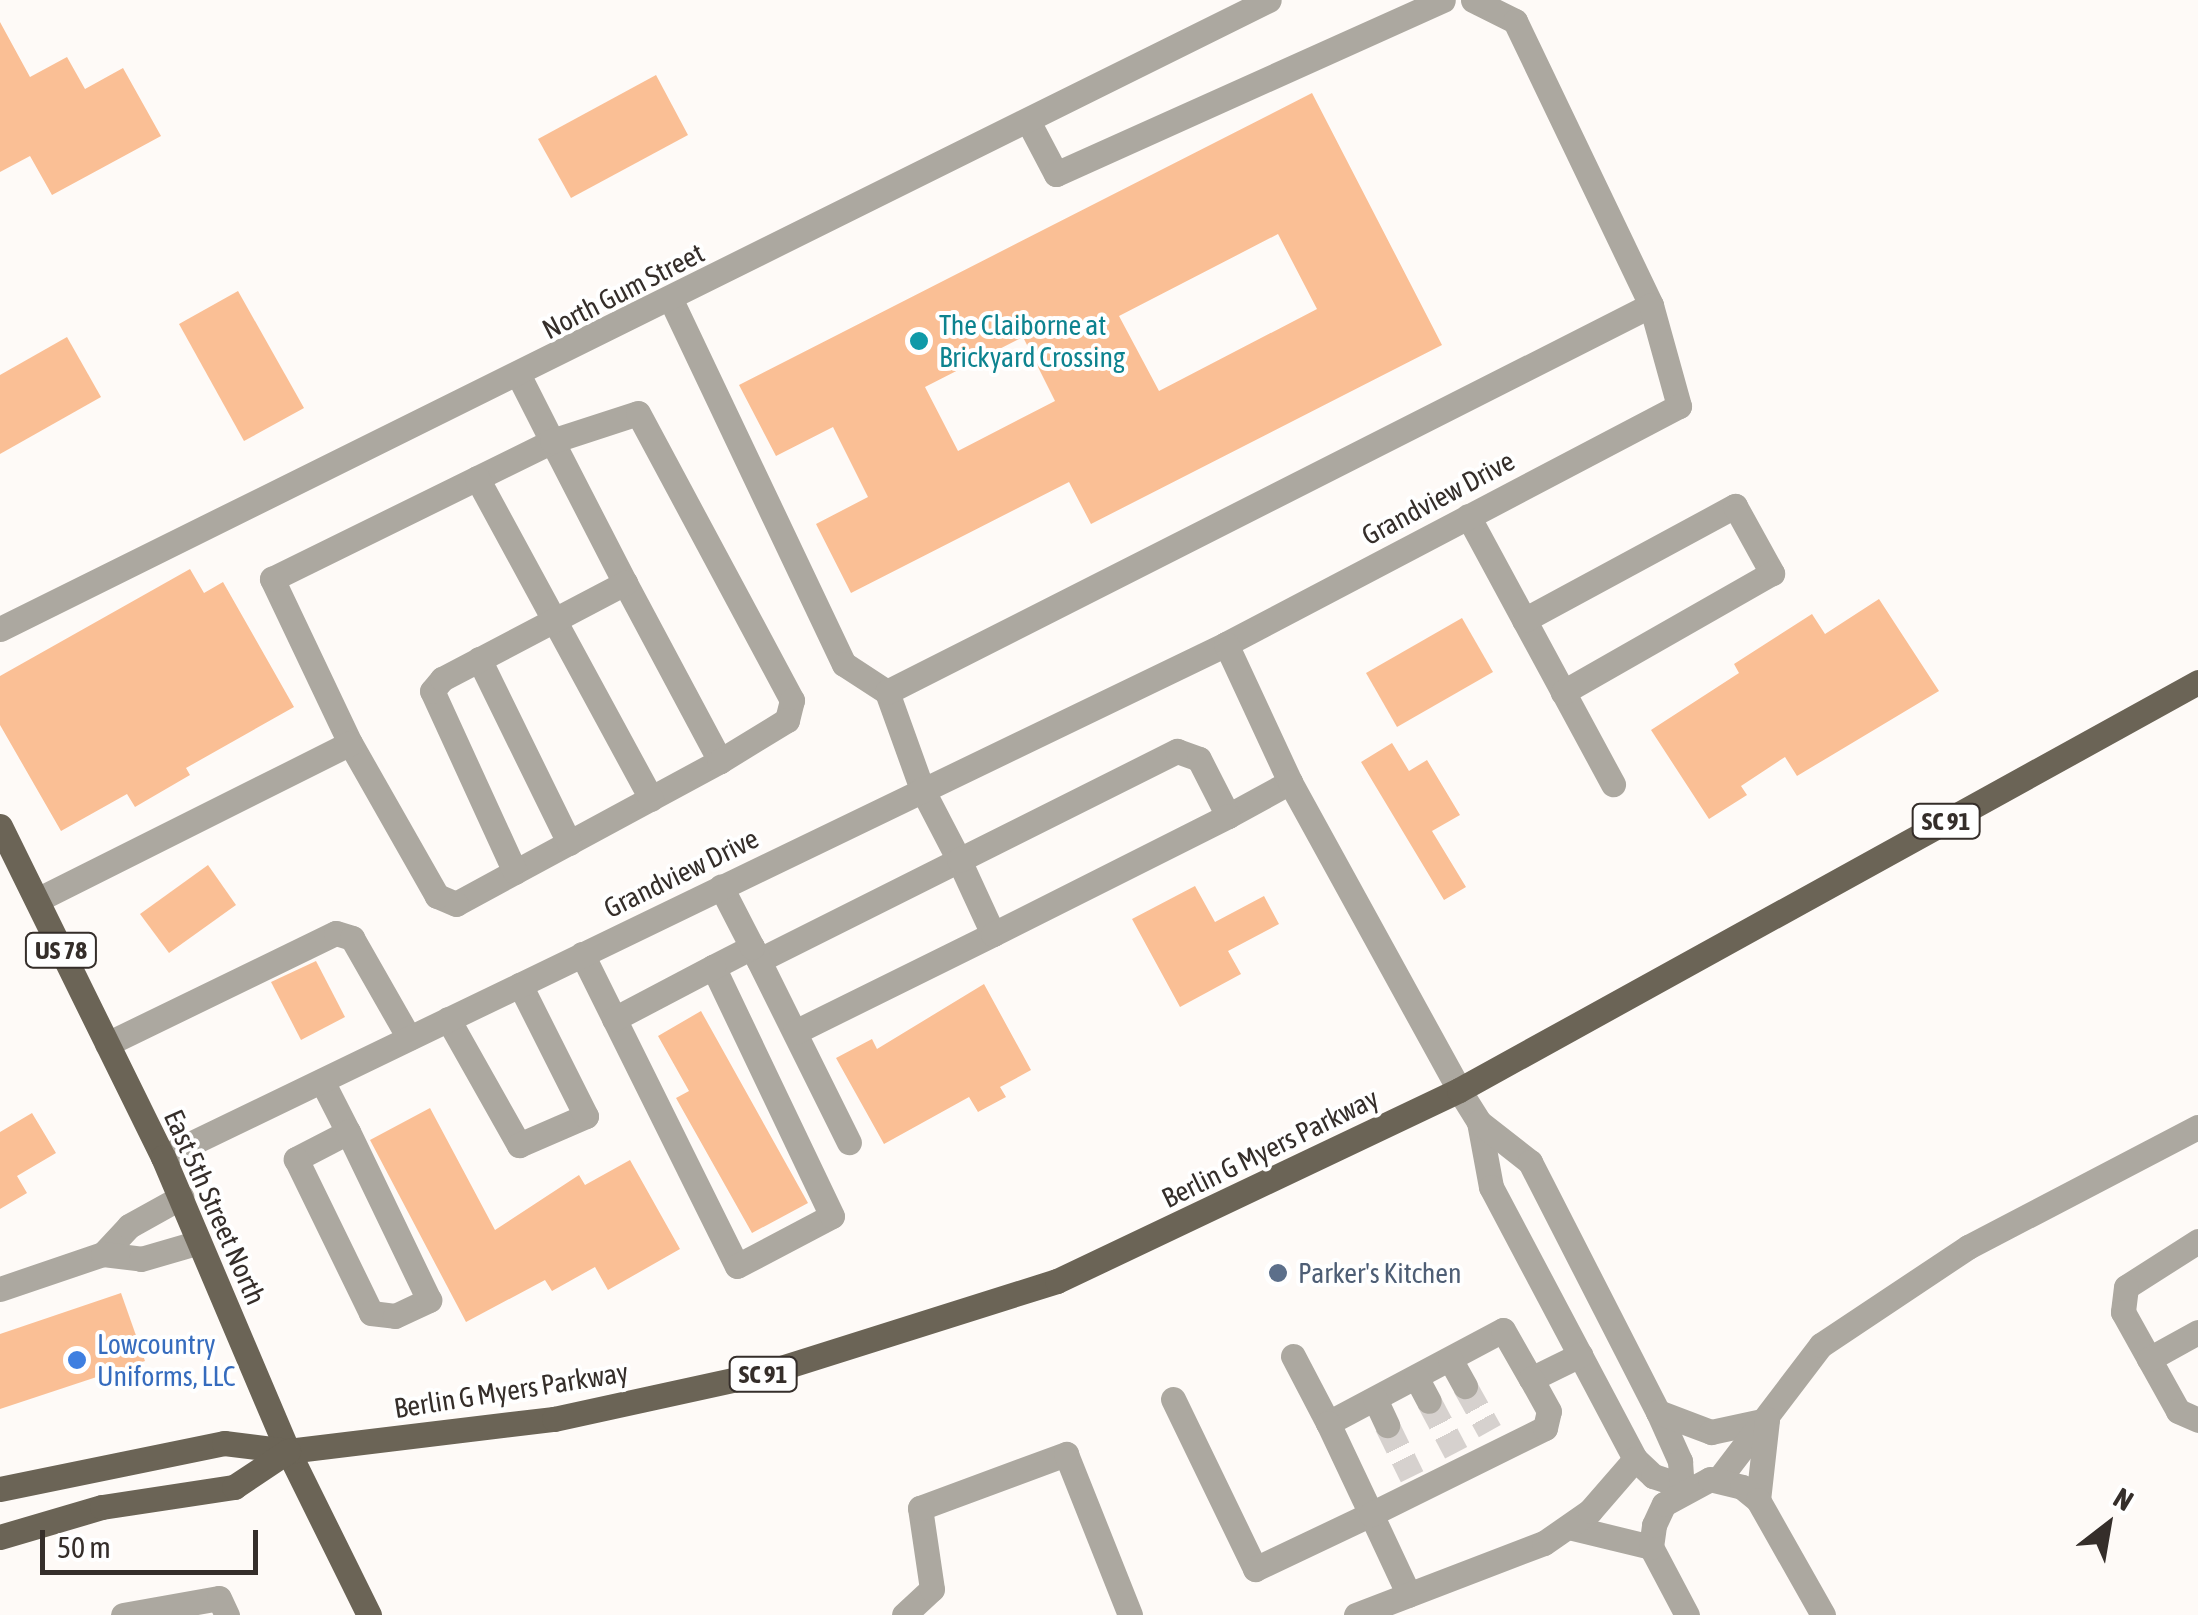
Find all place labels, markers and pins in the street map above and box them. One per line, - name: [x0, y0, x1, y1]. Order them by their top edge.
- place label: The Claiborne at Brickyard Crossing: [939, 308, 1125, 374]
- marker: The Claiborne at Brickyard Crossing: [908, 330, 930, 352]
- place label: Parker's Kitchen: [1298, 1256, 1462, 1290]
- marker: Parker's Kitchen: [1267, 1262, 1289, 1284]
- place label: Lowcountry Uniforms, LLC: [97, 1327, 235, 1393]
- marker: Lowcountry Uniforms, LLC: [66, 1349, 88, 1371]

